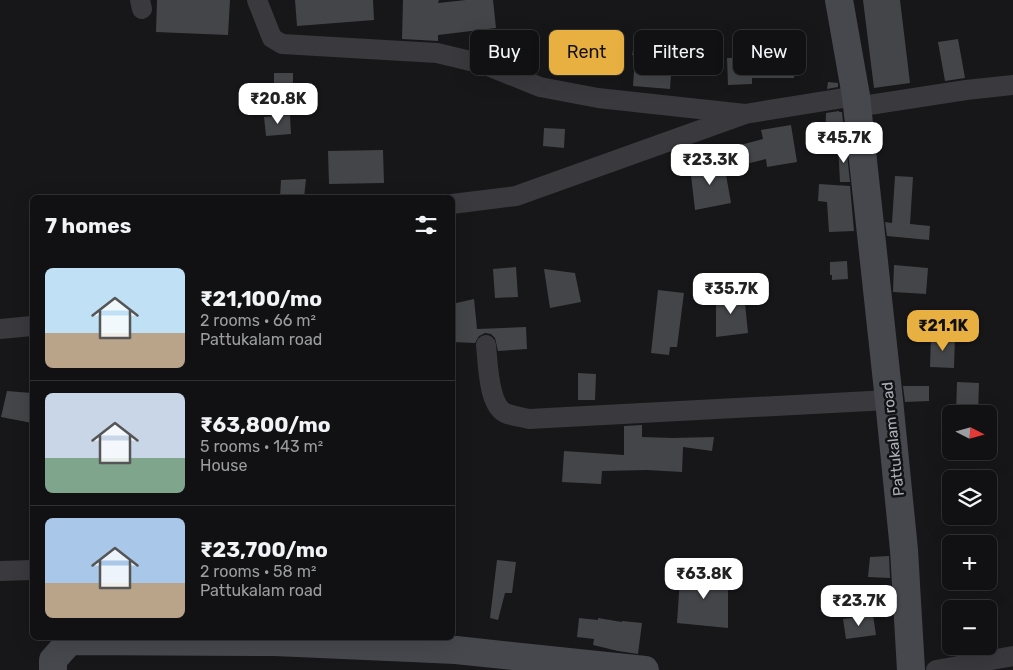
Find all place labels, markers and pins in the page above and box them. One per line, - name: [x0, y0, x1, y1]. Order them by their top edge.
- pin: ₹20.8K: [237, 82, 319, 125]
- pin: ₹45.7K: [803, 121, 885, 164]
- pin: ₹23.3K: [669, 144, 751, 186]
- pin: ₹35.7K: [690, 272, 772, 315]
- pin: ₹21.1K: [902, 310, 984, 352]
- pin: ₹63.8K: [663, 558, 745, 600]
- pin: ₹23.7K: [818, 584, 900, 627]

